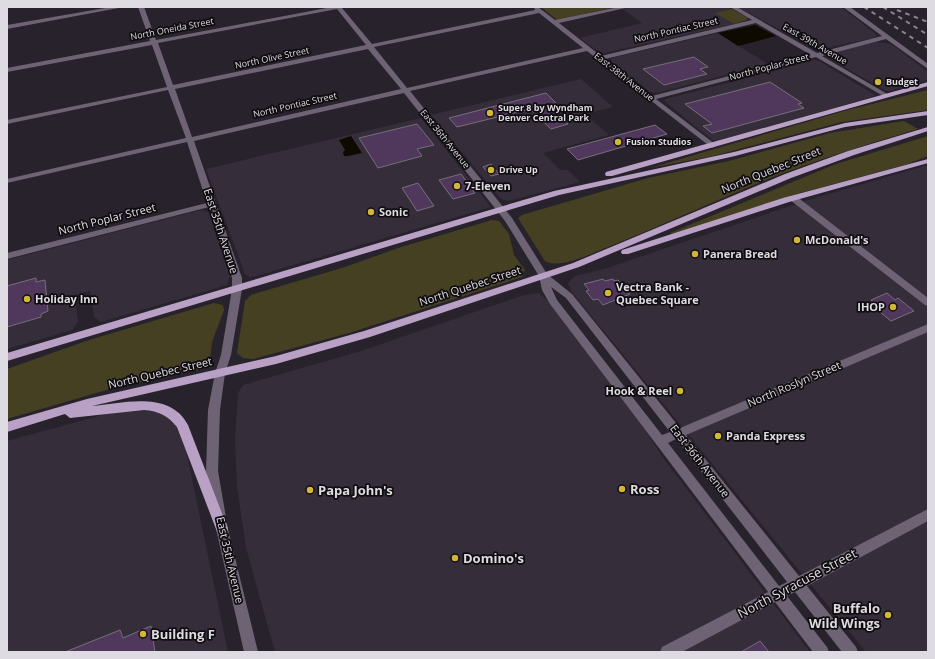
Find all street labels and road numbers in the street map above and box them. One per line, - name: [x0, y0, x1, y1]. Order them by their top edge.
- street label: North Oneida Street: [129, 14, 215, 43]
- street label: North Pontiac Street: [633, 14, 719, 45]
- street label: East 39th Avenue: [781, 20, 850, 67]
- street label: North Olive Street: [234, 43, 310, 72]
- street label: East 38th Avenue: [592, 49, 657, 104]
- street label: North Poplar Street: [728, 50, 810, 83]
- street label: North Pontiac Street: [252, 89, 338, 120]
- street label: East 36th Avenue: [418, 106, 473, 171]
- street label: North Quebec Street: [719, 143, 823, 196]
- street label: East 35th Avenue: [201, 186, 242, 275]
- street label: North Poplar Street: [57, 199, 157, 238]
- street label: North Quebec Street: [417, 262, 523, 309]
- street label: North Quebec Street: [106, 353, 213, 392]
- street label: North Roslyn Street: [745, 357, 843, 410]
- street label: East 36th Avenue: [667, 421, 734, 500]
- street label: East 35th Avenue: [213, 515, 248, 605]
- street label: North Syracuse Street: [734, 544, 860, 622]

